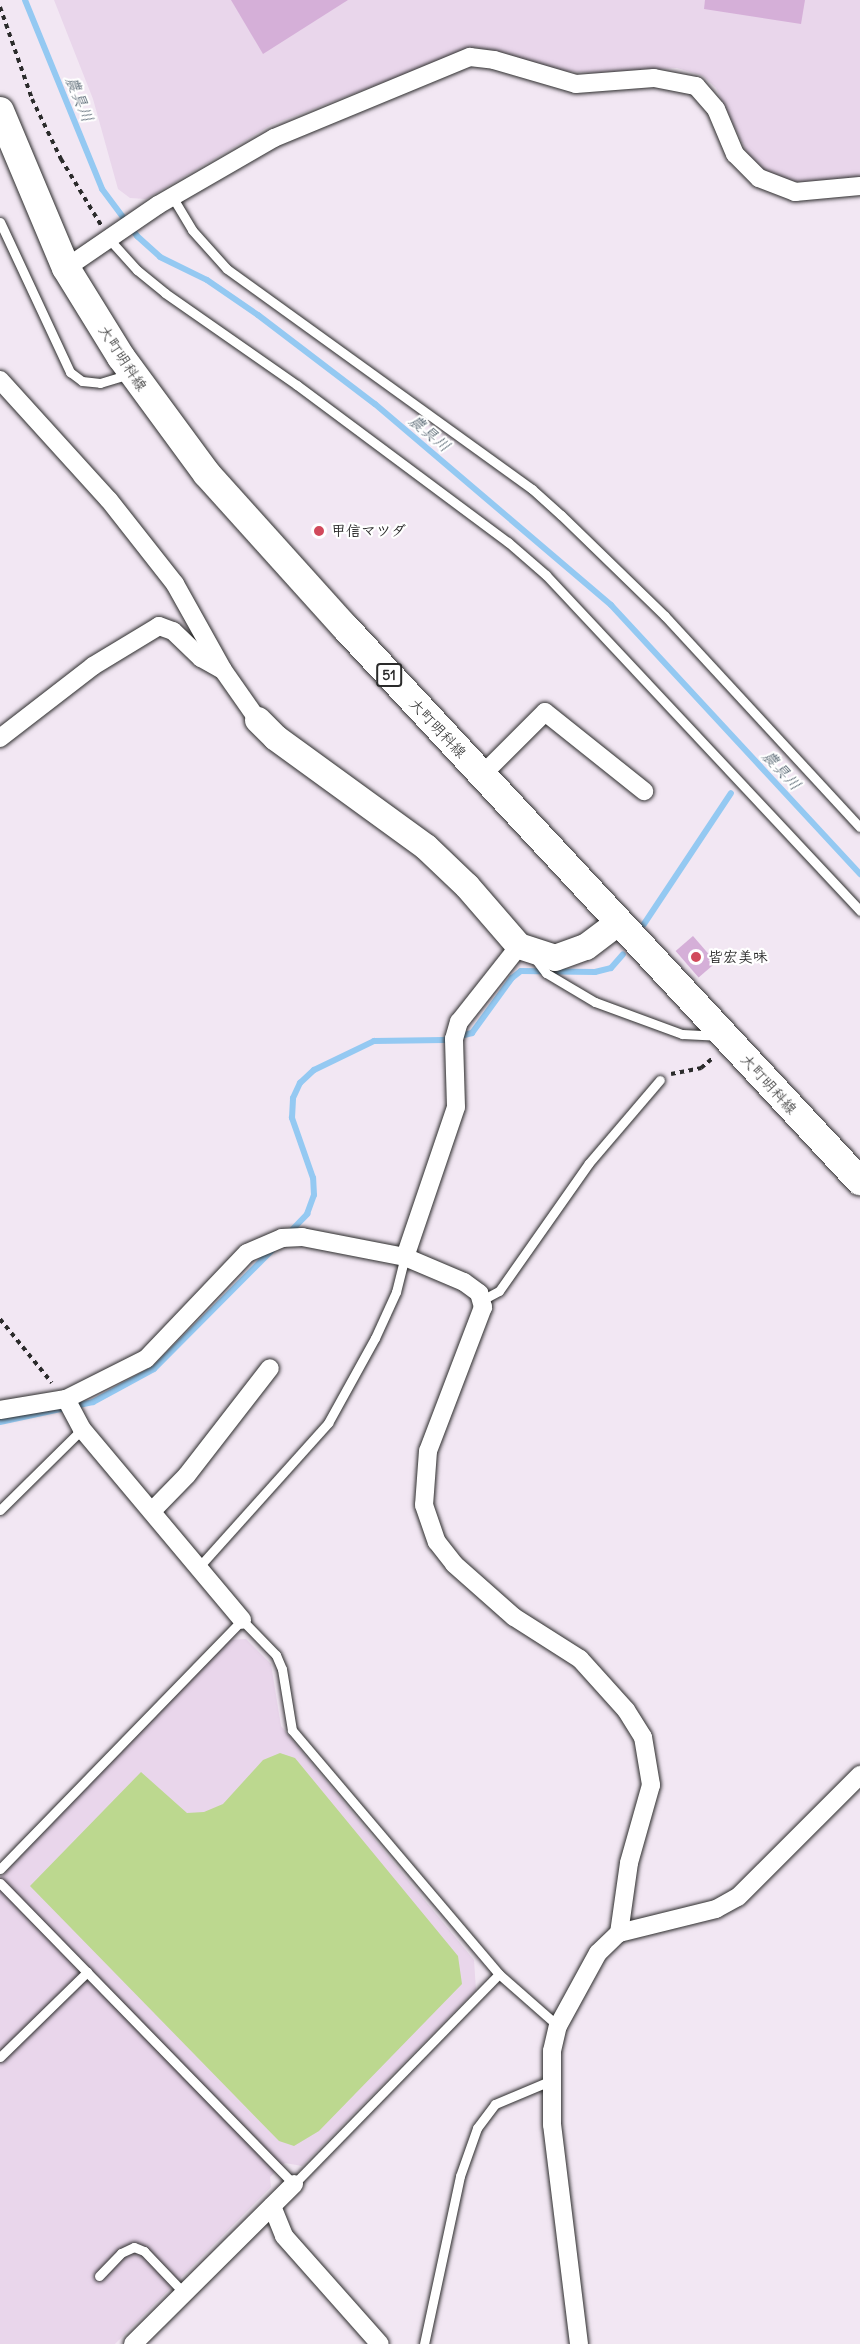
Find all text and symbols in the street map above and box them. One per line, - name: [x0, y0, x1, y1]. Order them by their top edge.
- water label: 農具川: [62, 73, 98, 125]
- street label: 大町明科線: [95, 322, 151, 394]
- water label: 農具川: [405, 410, 455, 456]
- place label: 甲信マツダ: [331, 522, 406, 540]
- marker: 甲信マツダ: [312, 524, 326, 538]
- road number: 51: [376, 664, 402, 686]
- street label: 大町明科線: [406, 694, 470, 762]
- water label: 農具川: [759, 746, 805, 794]
- place label: 皆宏美味: [708, 948, 768, 966]
- marker: 皆宏美味: [689, 950, 703, 964]
- street label: 大町明科線: [737, 1050, 801, 1118]

